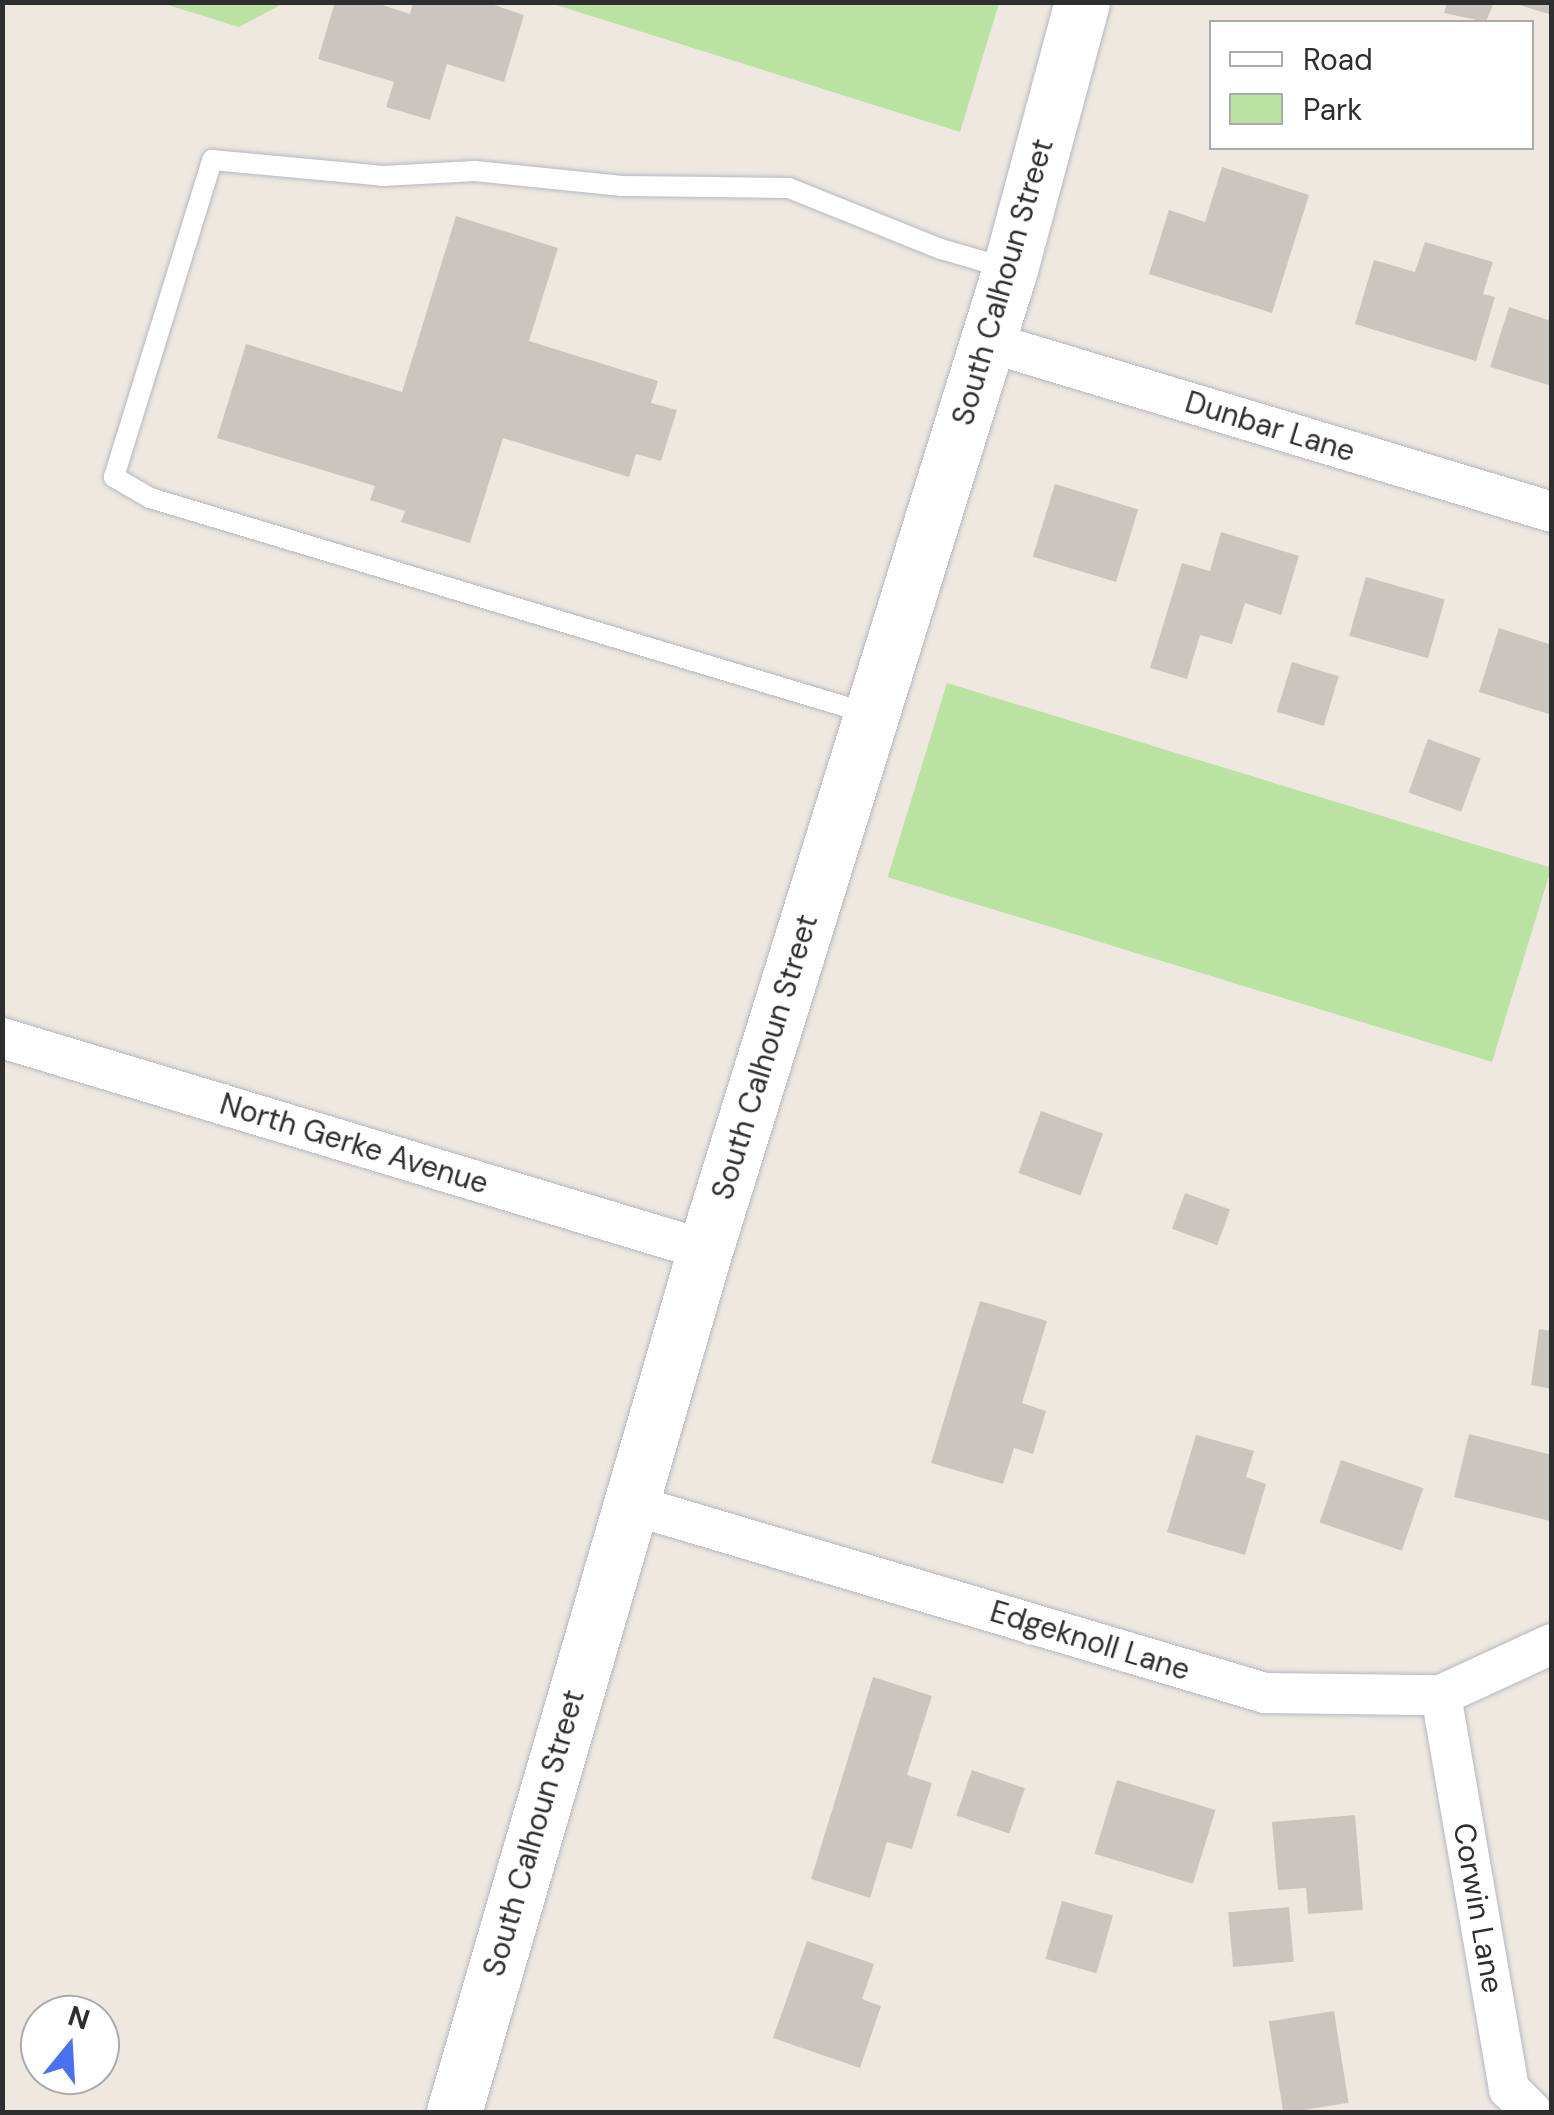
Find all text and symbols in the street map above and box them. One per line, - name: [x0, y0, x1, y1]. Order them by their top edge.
- legend: [1209, 20, 1534, 150]
- text: Road: [1303, 40, 1373, 79]
- text: Park: [1303, 90, 1362, 129]
- street label: South Calhoun Street: [945, 135, 1061, 429]
- street label: Dunbar Lane: [1181, 384, 1359, 470]
- street label: South Calhoun Street: [704, 910, 826, 1204]
- street label: North Gerke Avenue: [216, 1086, 492, 1202]
- street label: Edgeknoll Lane: [986, 1594, 1194, 1688]
- street label: South Calhoun Street: [476, 1686, 592, 1980]
- street label: Corwin Lane: [1445, 1820, 1511, 1996]
- north arrow: [20, 1995, 120, 2095]
- text: N: [63, 1997, 94, 2039]

